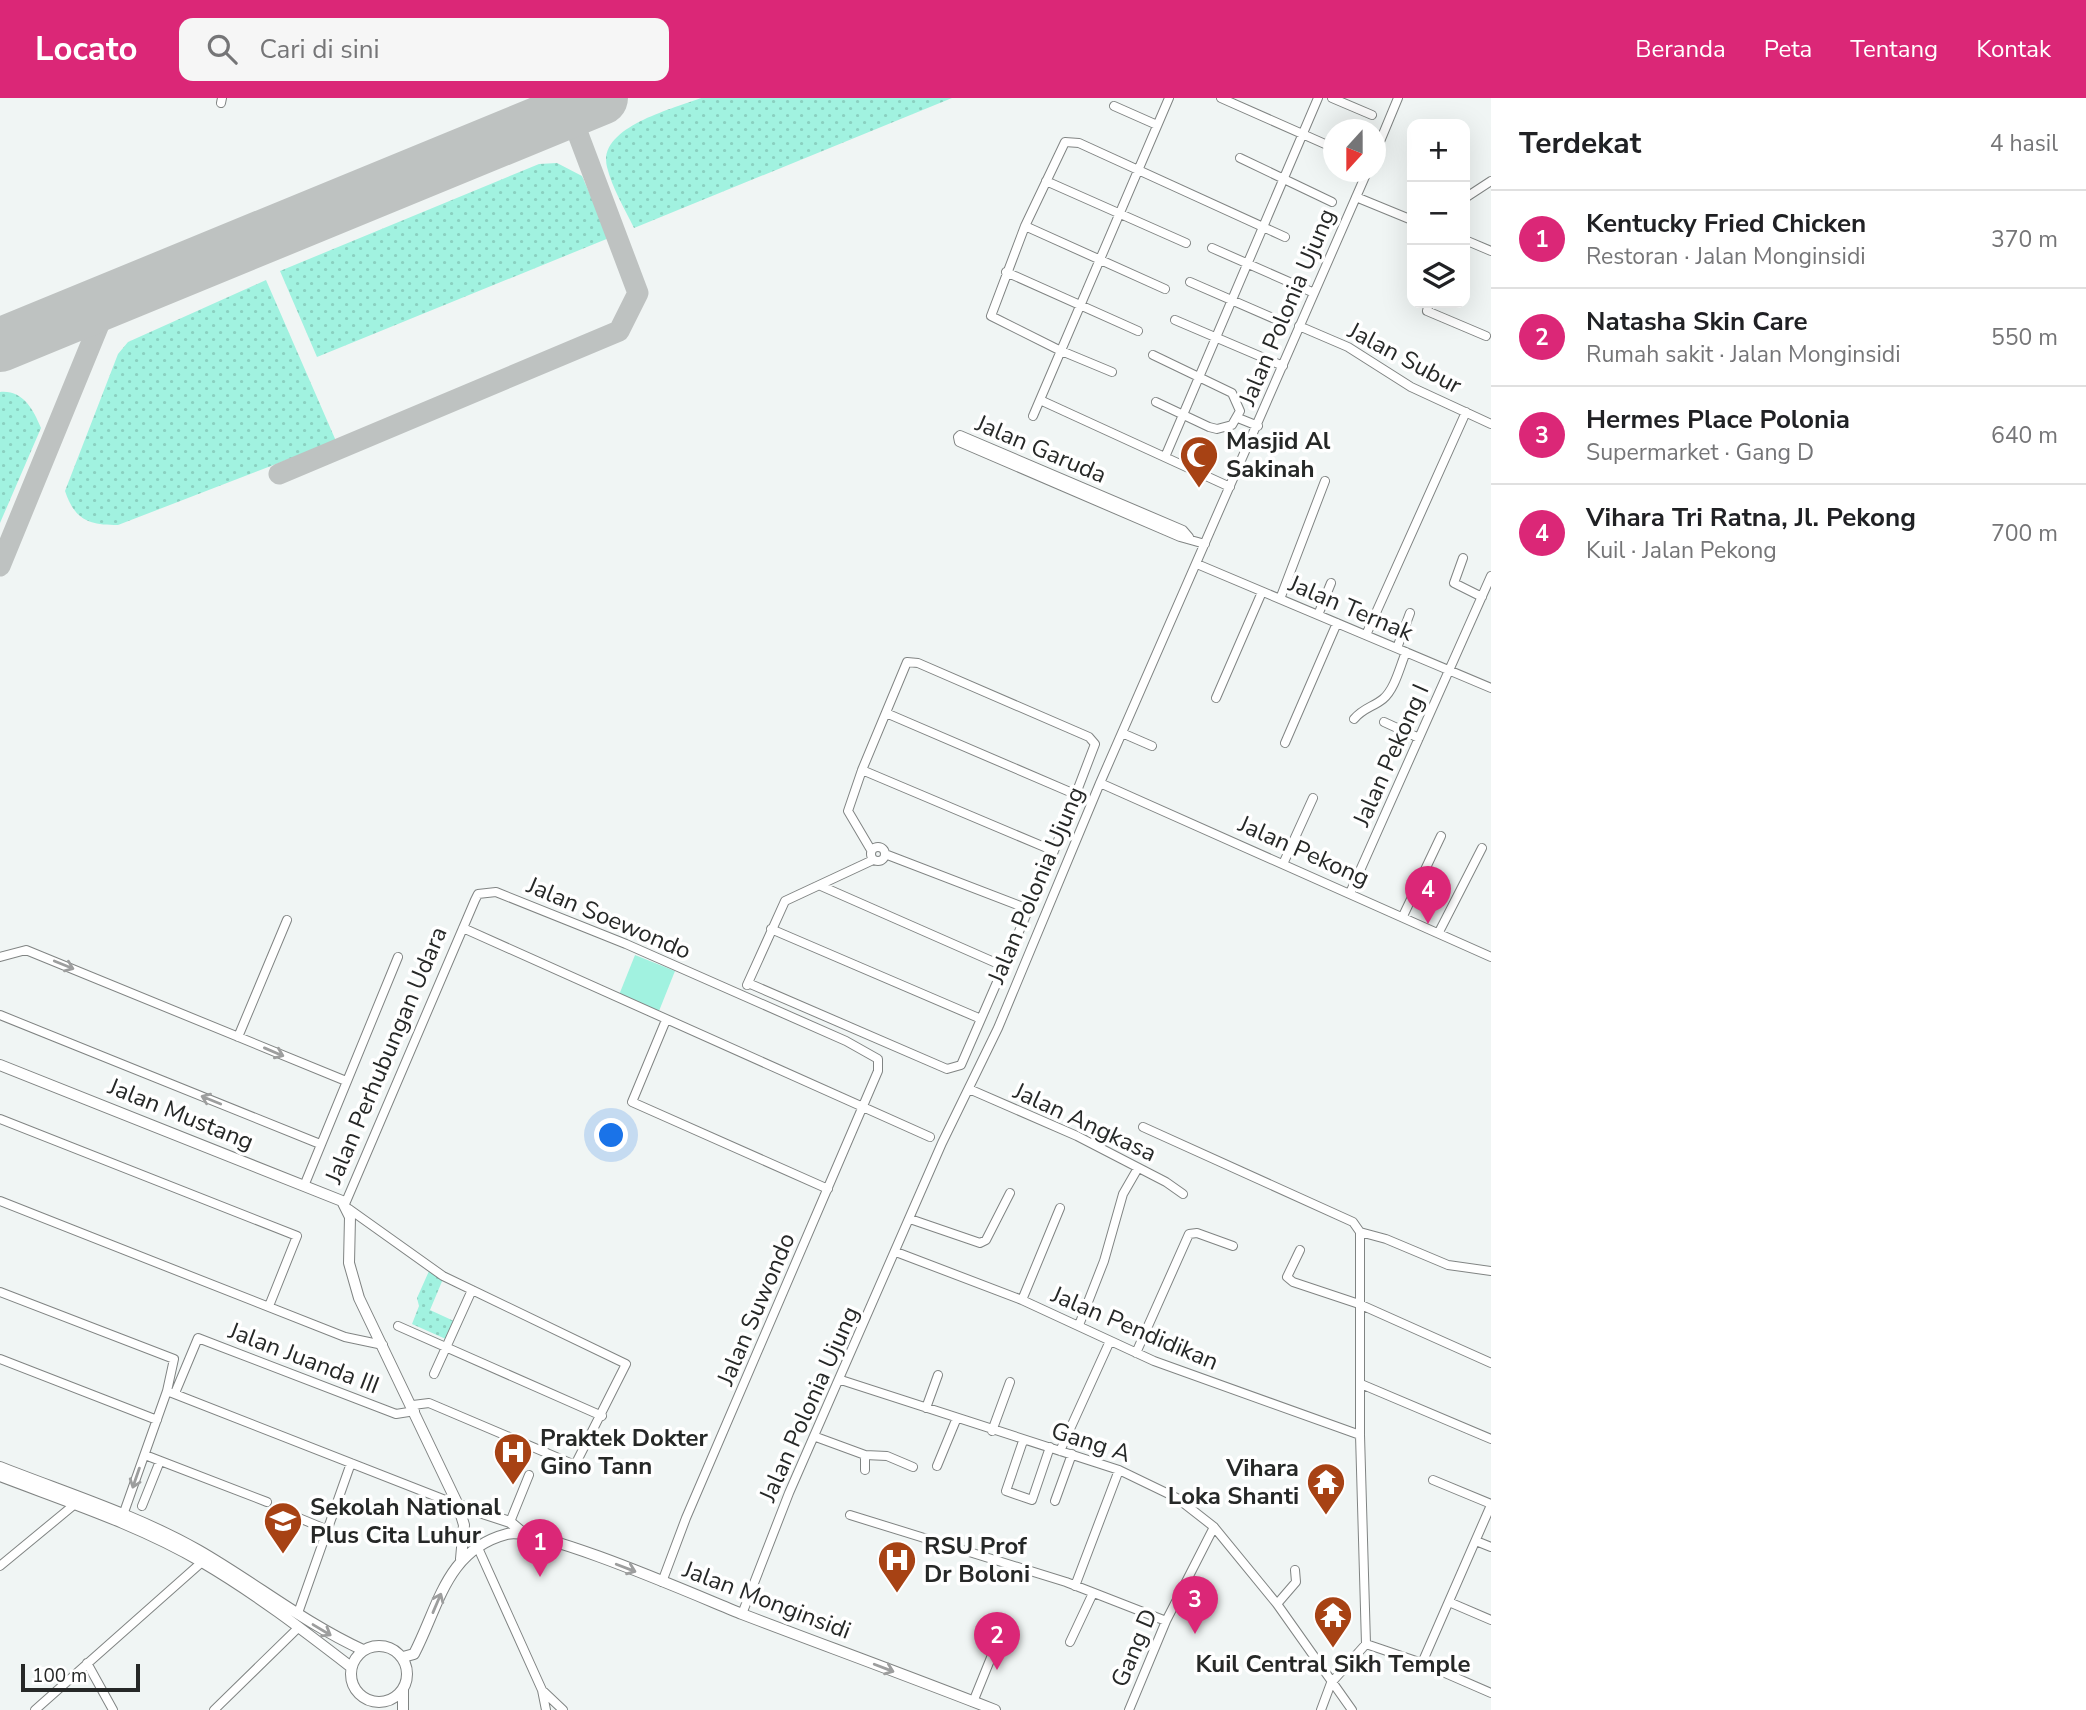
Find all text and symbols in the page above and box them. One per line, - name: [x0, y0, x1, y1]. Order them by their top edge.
- search box: [179, 18, 669, 81]
- text: Locato: [35, 27, 137, 72]
- icon: search: [203, 30, 241, 68]
- text: Cari di sini: [259, 32, 380, 67]
- text: Beranda: [1635, 33, 1726, 65]
- text: Peta: [1764, 33, 1812, 65]
- text: Tentang: [1850, 33, 1938, 65]
- text: Kontak: [1976, 33, 2051, 65]
- north arrow: [1323, 119, 1386, 182]
- map controls: [1407, 119, 1470, 308]
- button: +: [1407, 119, 1470, 182]
- text: Terdekat: [1519, 123, 1641, 164]
- text: 4 hasil: [1990, 128, 2058, 159]
- button: −: [1407, 182, 1470, 245]
- street label: Jalan Polonia Ujung: [1231, 204, 1343, 411]
- text: Kentucky Fried Chicken: [1586, 206, 1866, 241]
- text: 1: [1535, 224, 1549, 255]
- text: 370 m: [1991, 224, 2058, 255]
- text: Restoran · Jalan Monginsidi: [1586, 241, 1866, 272]
- button: layers: [1407, 245, 1470, 308]
- text: Natasha Skin Care: [1586, 304, 1808, 339]
- street label: Jalan Subur: [1342, 314, 1468, 402]
- text: 2: [1535, 322, 1549, 353]
- text: 550 m: [1991, 322, 2058, 353]
- text: Rumah sakit · Jalan Monginsidi: [1586, 339, 1901, 370]
- text: Hermes Place Polonia: [1586, 402, 1850, 437]
- street label: Jalan Garuda: [970, 407, 1111, 491]
- text: 3: [1535, 420, 1549, 451]
- text: 640 m: [1991, 420, 2058, 451]
- place label: Masjid Al Sakinah: [1226, 425, 1331, 485]
- mosque icon: Masjid Al Sakinah: [1178, 434, 1220, 489]
- text: Supermarket · Gang D: [1586, 437, 1814, 468]
- text: Vihara Tri Ratna, Jl. Pekong: [1586, 500, 1916, 535]
- text: 4: [1535, 518, 1549, 549]
- text: 700 m: [1991, 518, 2058, 549]
- text: Kuil · Jalan Pekong: [1586, 535, 1777, 566]
- street label: Jalan Ternak: [1283, 567, 1419, 649]
- street label: Jalan Pekong I: [1345, 679, 1437, 832]
- street label: Jalan Polonia Ujung: [980, 782, 1092, 989]
- street label: Jalan Pekong: [1233, 807, 1375, 894]
- pin: 4: [1405, 866, 1451, 924]
- street label: Jalan Soewondo: [521, 869, 696, 967]
- street label: Jalan Perhubungan Udara: [317, 922, 455, 1189]
- one-way arrow: [52, 960, 74, 973]
- one-way arrow: [263, 1046, 284, 1059]
- street label: Jalan Mustang: [103, 1070, 259, 1158]
- street label: Jalan Angkasa: [1007, 1074, 1162, 1169]
- one-way arrow: [201, 1093, 223, 1106]
- your location: [594, 1118, 628, 1152]
- street label: Jalan Suwondo: [709, 1228, 803, 1391]
- street label: Jalan Pendidikan: [1046, 1278, 1223, 1378]
- street label: Jalan Polonia Ujung: [751, 1301, 866, 1508]
- street label: Jalan Juanda III: [223, 1314, 384, 1401]
- street label: Gang A: [1047, 1414, 1135, 1470]
- place label: Praktek Dokter Gino Tann: [540, 1422, 708, 1482]
- hospital icon: Praktek Dokter Gino Tann: [492, 1431, 534, 1486]
- place label: Vihara Loka Shanti: [1168, 1452, 1299, 1512]
- temple icon: Vihara Loka Shanti: [1305, 1461, 1347, 1516]
- one-way arrow: [129, 1467, 141, 1489]
- place label: Sekolah National Plus Cita Luhur: [310, 1491, 501, 1551]
- school or university icon: Sekolah National Plus Cita Luhur: [262, 1500, 304, 1555]
- pin: 1: [517, 1519, 563, 1577]
- place label: RSU Prof Dr Boloni: [924, 1530, 1030, 1590]
- hospital icon: RSU Prof Dr Boloni: [876, 1539, 918, 1594]
- street label: Jalan Monginsidi: [677, 1553, 856, 1647]
- one-way arrow: [615, 1563, 637, 1576]
- pin: 3: [1172, 1576, 1218, 1634]
- one-way arrow: [431, 1592, 444, 1614]
- temple icon: Kuil Central Sikh Temple: [1312, 1594, 1354, 1649]
- street label: Gang D: [1103, 1604, 1165, 1692]
- pin: 2: [974, 1612, 1020, 1670]
- one-way arrow: [311, 1623, 331, 1637]
- place label: Kuil Central Sikh Temple: [1196, 1648, 1470, 1680]
- scale bar: [21, 1661, 140, 1693]
- one-way arrow: [873, 1662, 895, 1675]
- text: 100 m: [32, 1663, 87, 1689]

